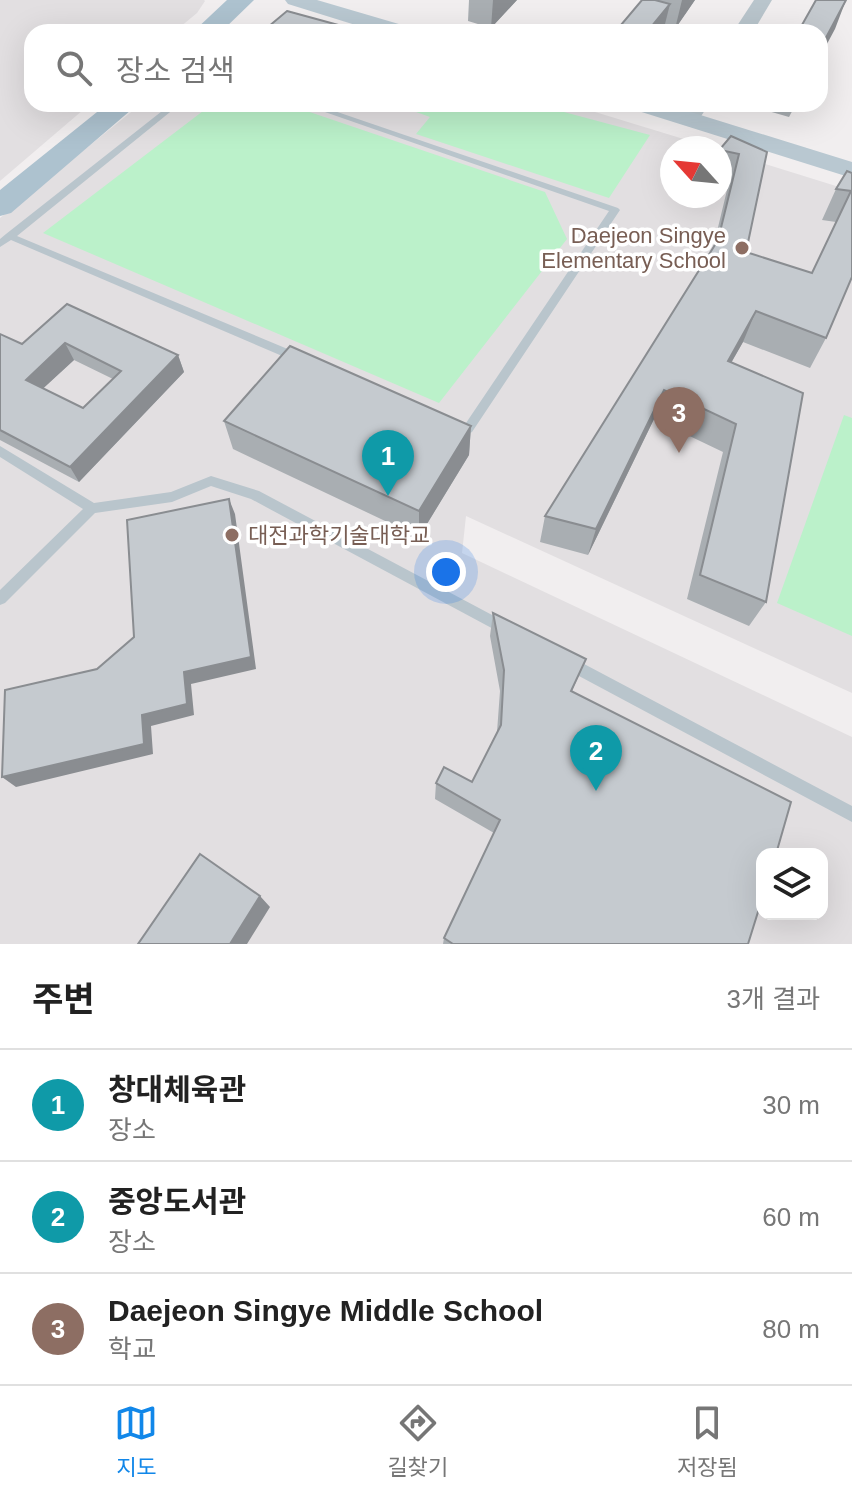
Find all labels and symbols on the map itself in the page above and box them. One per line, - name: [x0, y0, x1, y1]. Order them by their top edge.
- north arrow: [660, 136, 732, 208]
- place label: Daejeon Singye Elementary School: [541, 223, 726, 273]
- marker: Daejeon Singye Elementary School: [733, 239, 751, 257]
- pin: 3: [653, 387, 705, 453]
- pin: 1: [362, 430, 414, 496]
- place label: 대전과학기술대학교: [248, 523, 430, 548]
- marker: 대전과학기술대학교: [223, 526, 241, 544]
- your location: [426, 552, 466, 592]
- pin: 2: [570, 725, 622, 791]

